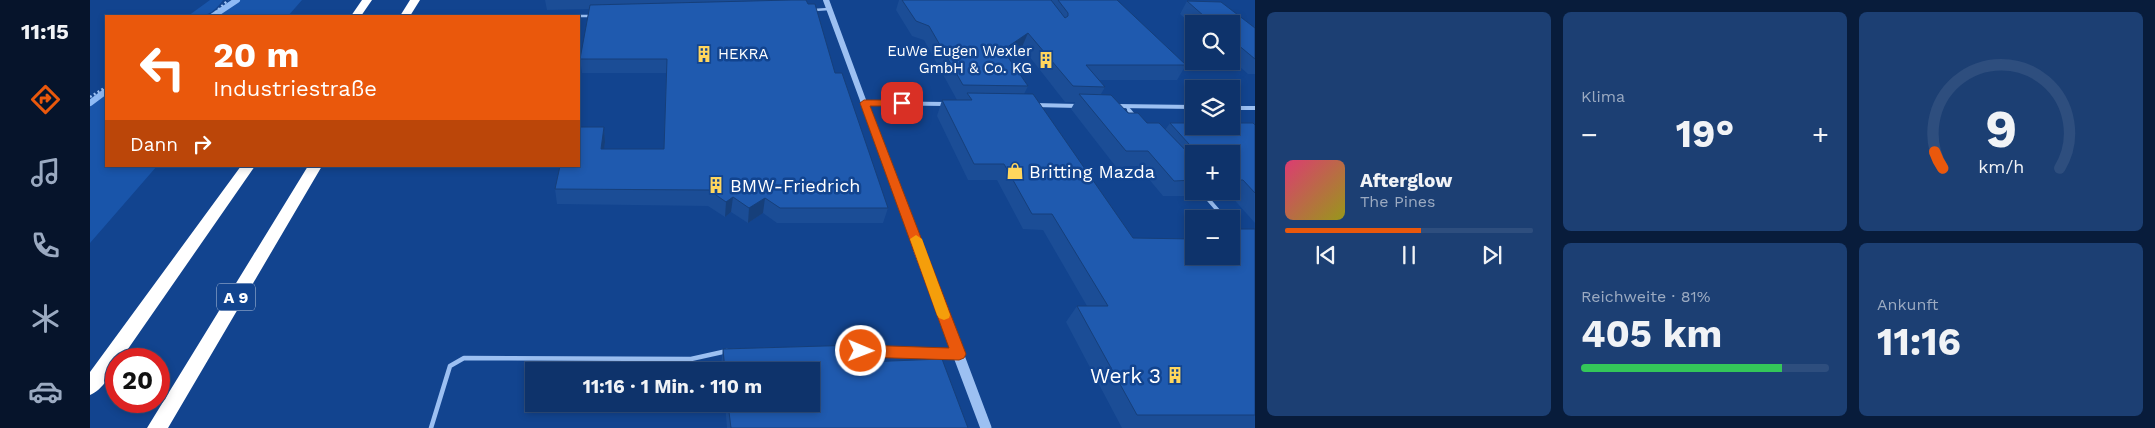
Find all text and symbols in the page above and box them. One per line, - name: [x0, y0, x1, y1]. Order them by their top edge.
- map controls: [1185, 15, 1240, 265]
- button: search: [1185, 15, 1240, 70]
- text: 11:15: [21, 19, 69, 44]
- text: 20 m: [213, 34, 299, 76]
- icon: left: [130, 35, 195, 100]
- place label: EuWe Eugen Wexler GmbH & Co. KG: [887, 42, 1032, 77]
- building icon: HEKRA: [694, 44, 714, 64]
- place label: HEKRA: [718, 45, 768, 63]
- building icon: EuWe Eugen Wexler GmbH & Co. KG: [1036, 50, 1056, 70]
- text: Industriestraße: [213, 76, 377, 101]
- button: layers: [1185, 80, 1240, 135]
- icon: directions: [28, 82, 63, 117]
- pin: [881, 82, 923, 124]
- text: Klima: [1581, 87, 1625, 106]
- icon: arrive: [888, 89, 916, 117]
- text: 9: [1985, 99, 2017, 160]
- text: 19°: [1676, 112, 1734, 156]
- text: −: [1581, 118, 1598, 151]
- text: +: [1812, 118, 1829, 151]
- icon: right: [188, 130, 216, 158]
- text: Dann: [130, 133, 178, 156]
- button: +: [1185, 145, 1240, 200]
- icon: music: [28, 155, 63, 190]
- text: km/h: [1978, 156, 2024, 177]
- shop icon: Britting Mazda: [1005, 161, 1025, 181]
- place label: Britting Mazda: [1029, 161, 1155, 182]
- text: Afterglow: [1360, 169, 1452, 192]
- building icon: BMW-Friedrich: [706, 175, 726, 195]
- place label: BMW-Friedrich: [730, 175, 860, 196]
- text: The Pines: [1360, 192, 1436, 211]
- button: −: [1185, 210, 1240, 265]
- icon: phone: [28, 228, 63, 263]
- icon: previous: [1312, 241, 1340, 269]
- icon: pause: [1395, 241, 1423, 269]
- icon: next: [1478, 241, 1506, 269]
- road number: A 9: [217, 284, 255, 310]
- text: Reichweite · 81%: [1581, 287, 1710, 306]
- text: Ankunft: [1877, 295, 1938, 314]
- icon: climate: [28, 301, 63, 336]
- text: 405 km: [1581, 312, 1722, 356]
- text: 11:16: [1877, 320, 1961, 364]
- position arrow: [834, 324, 886, 376]
- speed limit sign: 20: [105, 348, 170, 413]
- place label: Werk 3: [1090, 363, 1161, 388]
- building icon: Werk 3: [1165, 365, 1185, 385]
- icon: car: [28, 374, 63, 409]
- text: 11:16 · 1 Min. · 110 m: [583, 375, 762, 398]

